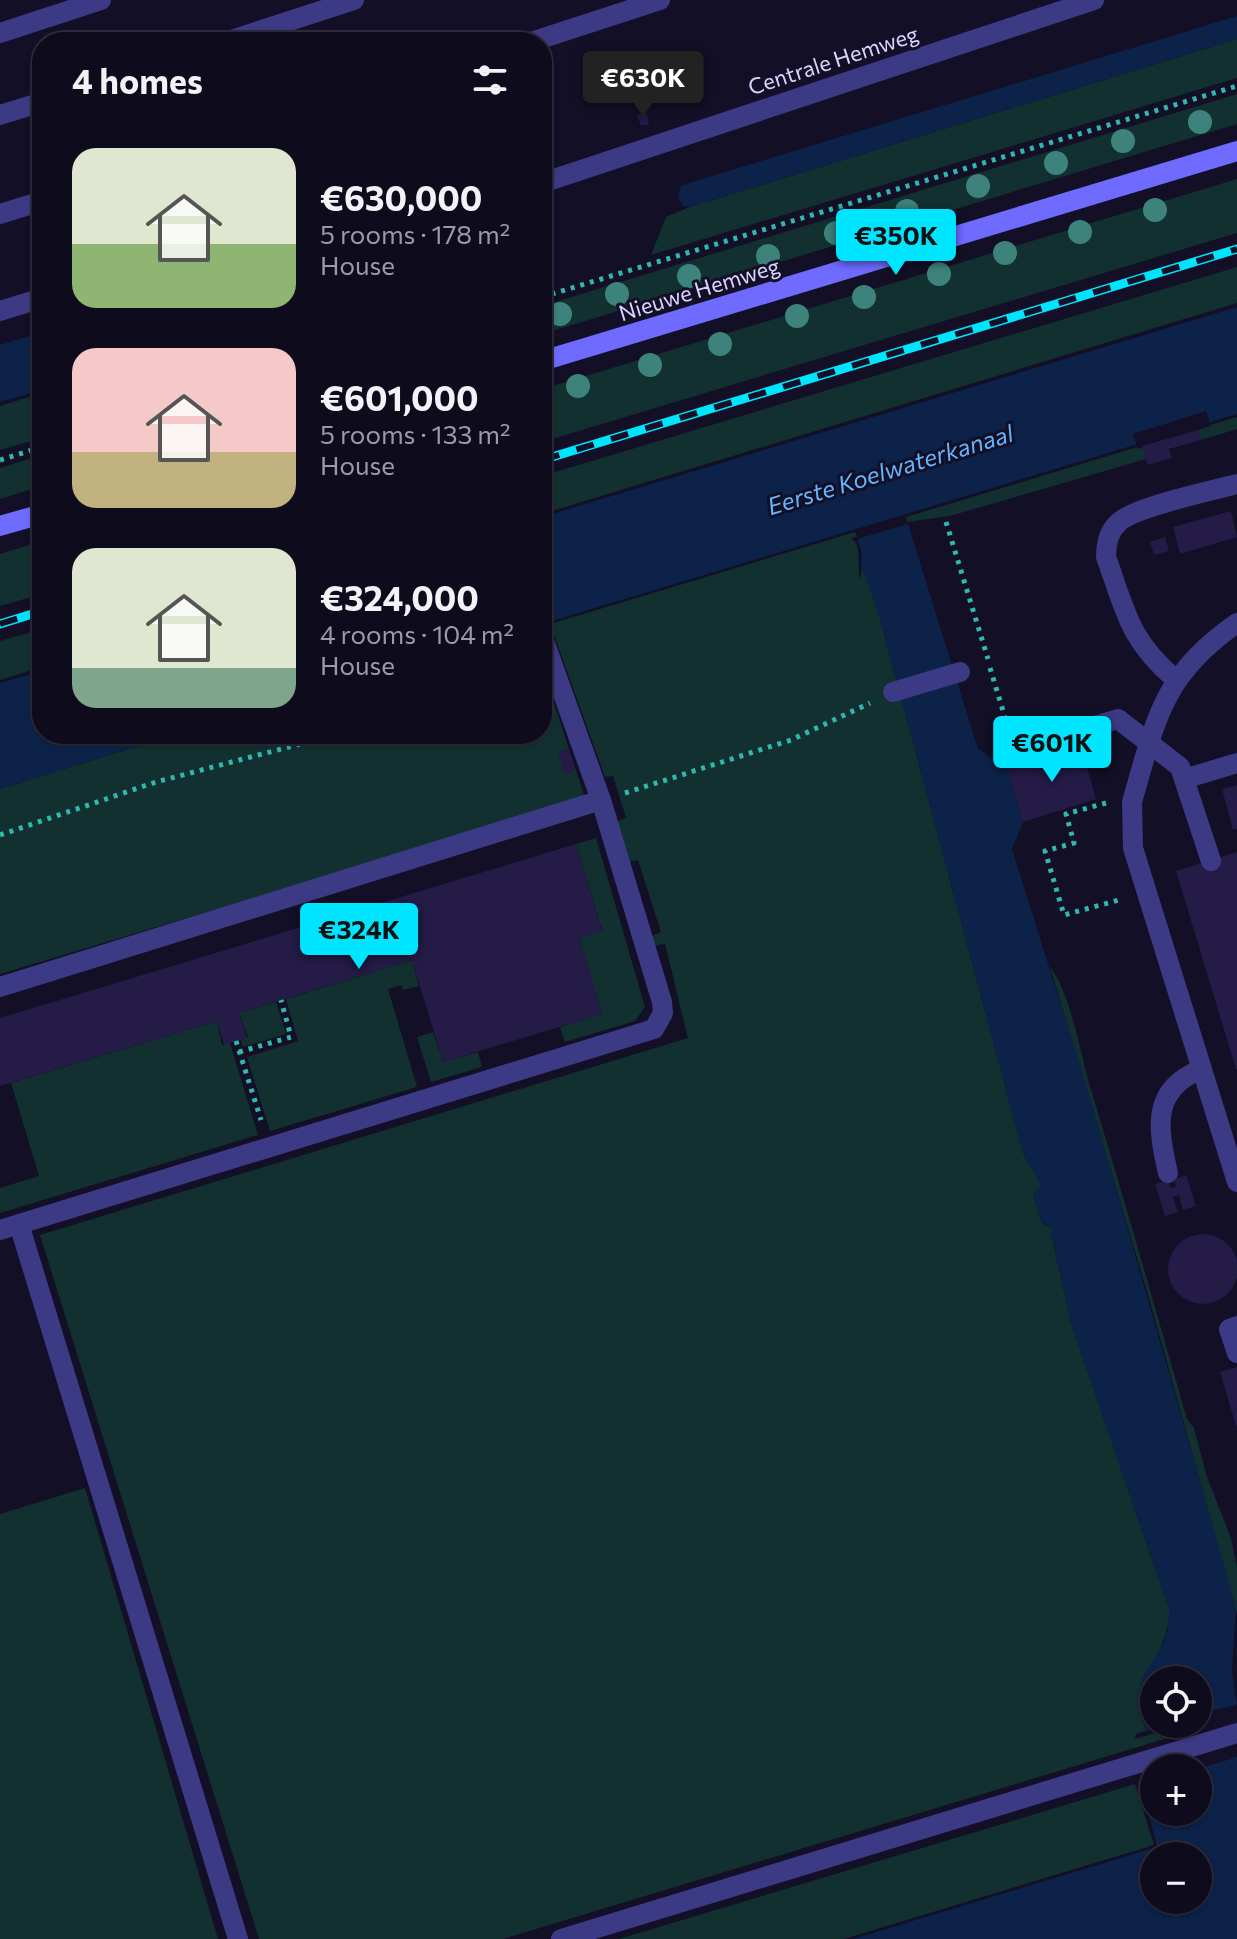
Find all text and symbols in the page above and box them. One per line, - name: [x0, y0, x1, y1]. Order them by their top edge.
- street label: Centrale Hemweg: [744, 20, 922, 100]
- pin: €630K: [587, 51, 699, 119]
- icon: filters: [468, 58, 512, 102]
- text: 4 homes: [72, 59, 203, 101]
- text: €630K: [601, 61, 685, 92]
- text: €630,000: [320, 176, 482, 218]
- icon: home: [136, 180, 232, 276]
- pin: €350K: [840, 209, 952, 277]
- text: 5 rooms · 178 m²: [320, 218, 510, 249]
- text: €350K: [854, 219, 938, 250]
- text: House: [320, 249, 395, 280]
- street label: Nieuwe Hemweg: [615, 252, 783, 326]
- text: €601,000: [320, 376, 479, 418]
- icon: home: [136, 380, 232, 476]
- water label: Eerste Koelwaterkanaal: [763, 417, 1017, 520]
- text: 5 rooms · 133 m²: [320, 418, 510, 449]
- text: House: [320, 449, 395, 480]
- text: €324,000: [320, 576, 479, 618]
- icon: home: [136, 580, 232, 676]
- text: 4 rooms · 104 m²: [320, 618, 514, 649]
- text: House: [320, 649, 395, 680]
- pin: €601K: [996, 716, 1108, 784]
- text: €601K: [1011, 726, 1093, 757]
- pin: €324K: [303, 903, 415, 971]
- text: €324K: [318, 913, 400, 944]
- map controls: [1140, 1666, 1212, 1914]
- button: locate: [1140, 1666, 1212, 1738]
- button: +: [1140, 1754, 1212, 1826]
- button: −: [1140, 1842, 1212, 1914]

